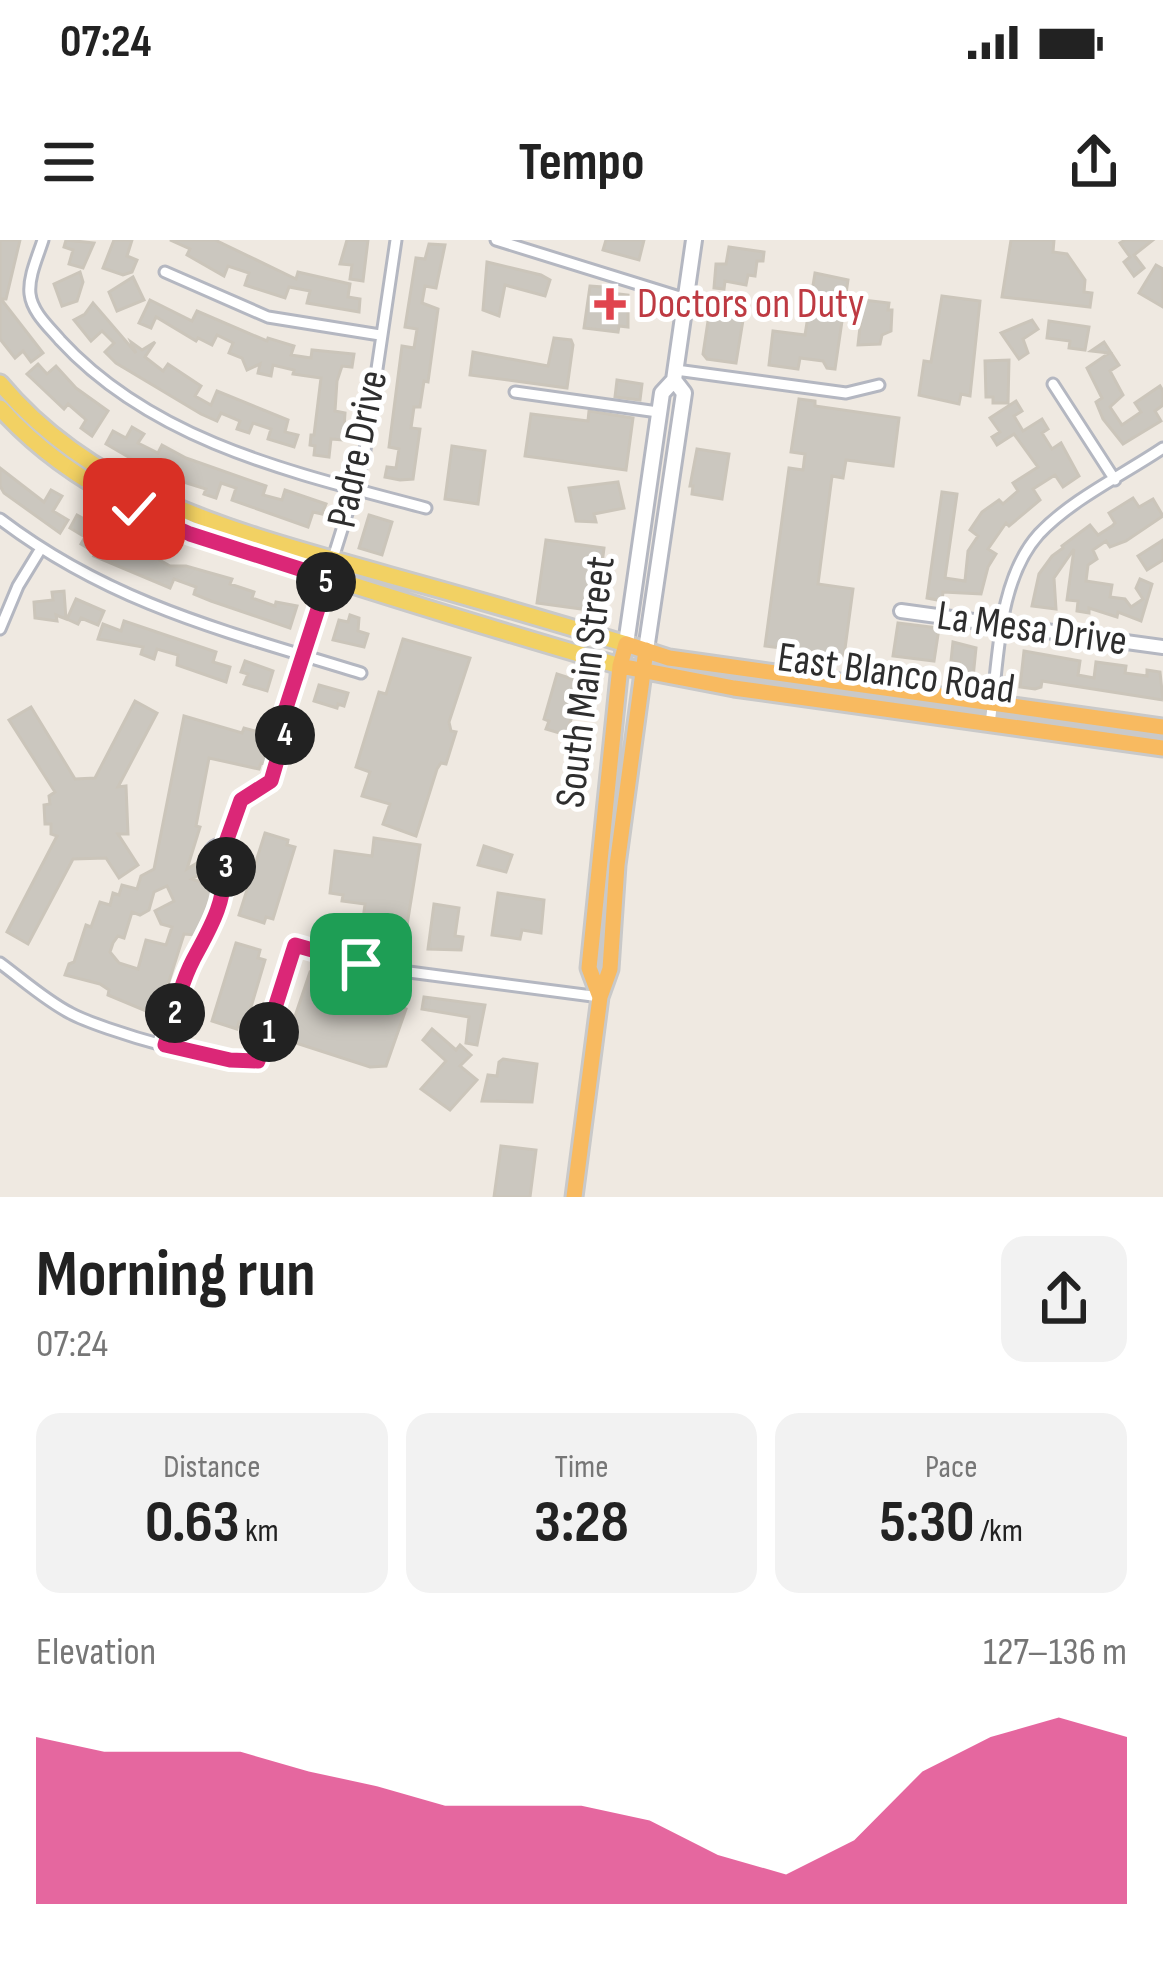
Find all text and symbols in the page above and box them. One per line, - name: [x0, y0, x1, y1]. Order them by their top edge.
- text: 07:24: [60, 15, 151, 70]
- icon: menu: [36, 129, 102, 195]
- icon: share: [1061, 129, 1127, 195]
- text: Tempo: [518, 130, 645, 195]
- place label: Doctors on Duty: [637, 279, 864, 330]
- marker: Doctors on Duty: [594, 288, 626, 320]
- street label: Padre Drive: [317, 366, 399, 532]
- pin: [83, 458, 185, 560]
- icon: check: [101, 476, 167, 542]
- pin: 5: [296, 552, 356, 612]
- street label: South Main Street: [545, 554, 627, 810]
- text: 5: [319, 562, 333, 602]
- street label: La Mesa Drive: [934, 590, 1130, 668]
- street label: East Blanco Road: [774, 632, 1018, 716]
- pin: 4: [255, 705, 315, 765]
- text: 4: [277, 715, 293, 755]
- pin: 3: [196, 837, 256, 897]
- text: 3: [219, 847, 233, 887]
- pin: [310, 913, 412, 1015]
- icon: arrive: [328, 931, 394, 997]
- pin: 2: [145, 983, 205, 1043]
- text: 2: [168, 993, 182, 1033]
- pin: 1: [239, 1002, 299, 1062]
- text: 1: [263, 1012, 275, 1052]
- text: Morning run: [36, 1236, 316, 1315]
- button: share: [1001, 1236, 1127, 1362]
- text: 07:24: [36, 1321, 108, 1368]
- text: Distance: [163, 1447, 260, 1487]
- text: Time: [554, 1447, 608, 1487]
- text: Pace: [925, 1447, 977, 1487]
- text: 0.63: [145, 1487, 240, 1559]
- text: 3:28: [534, 1487, 629, 1559]
- text: 5:30: [879, 1487, 975, 1559]
- text: km: [240, 1511, 279, 1551]
- text: /km: [975, 1511, 1023, 1551]
- text: Elevation: [36, 1629, 156, 1676]
- text: 127–136 m: [983, 1629, 1127, 1676]

